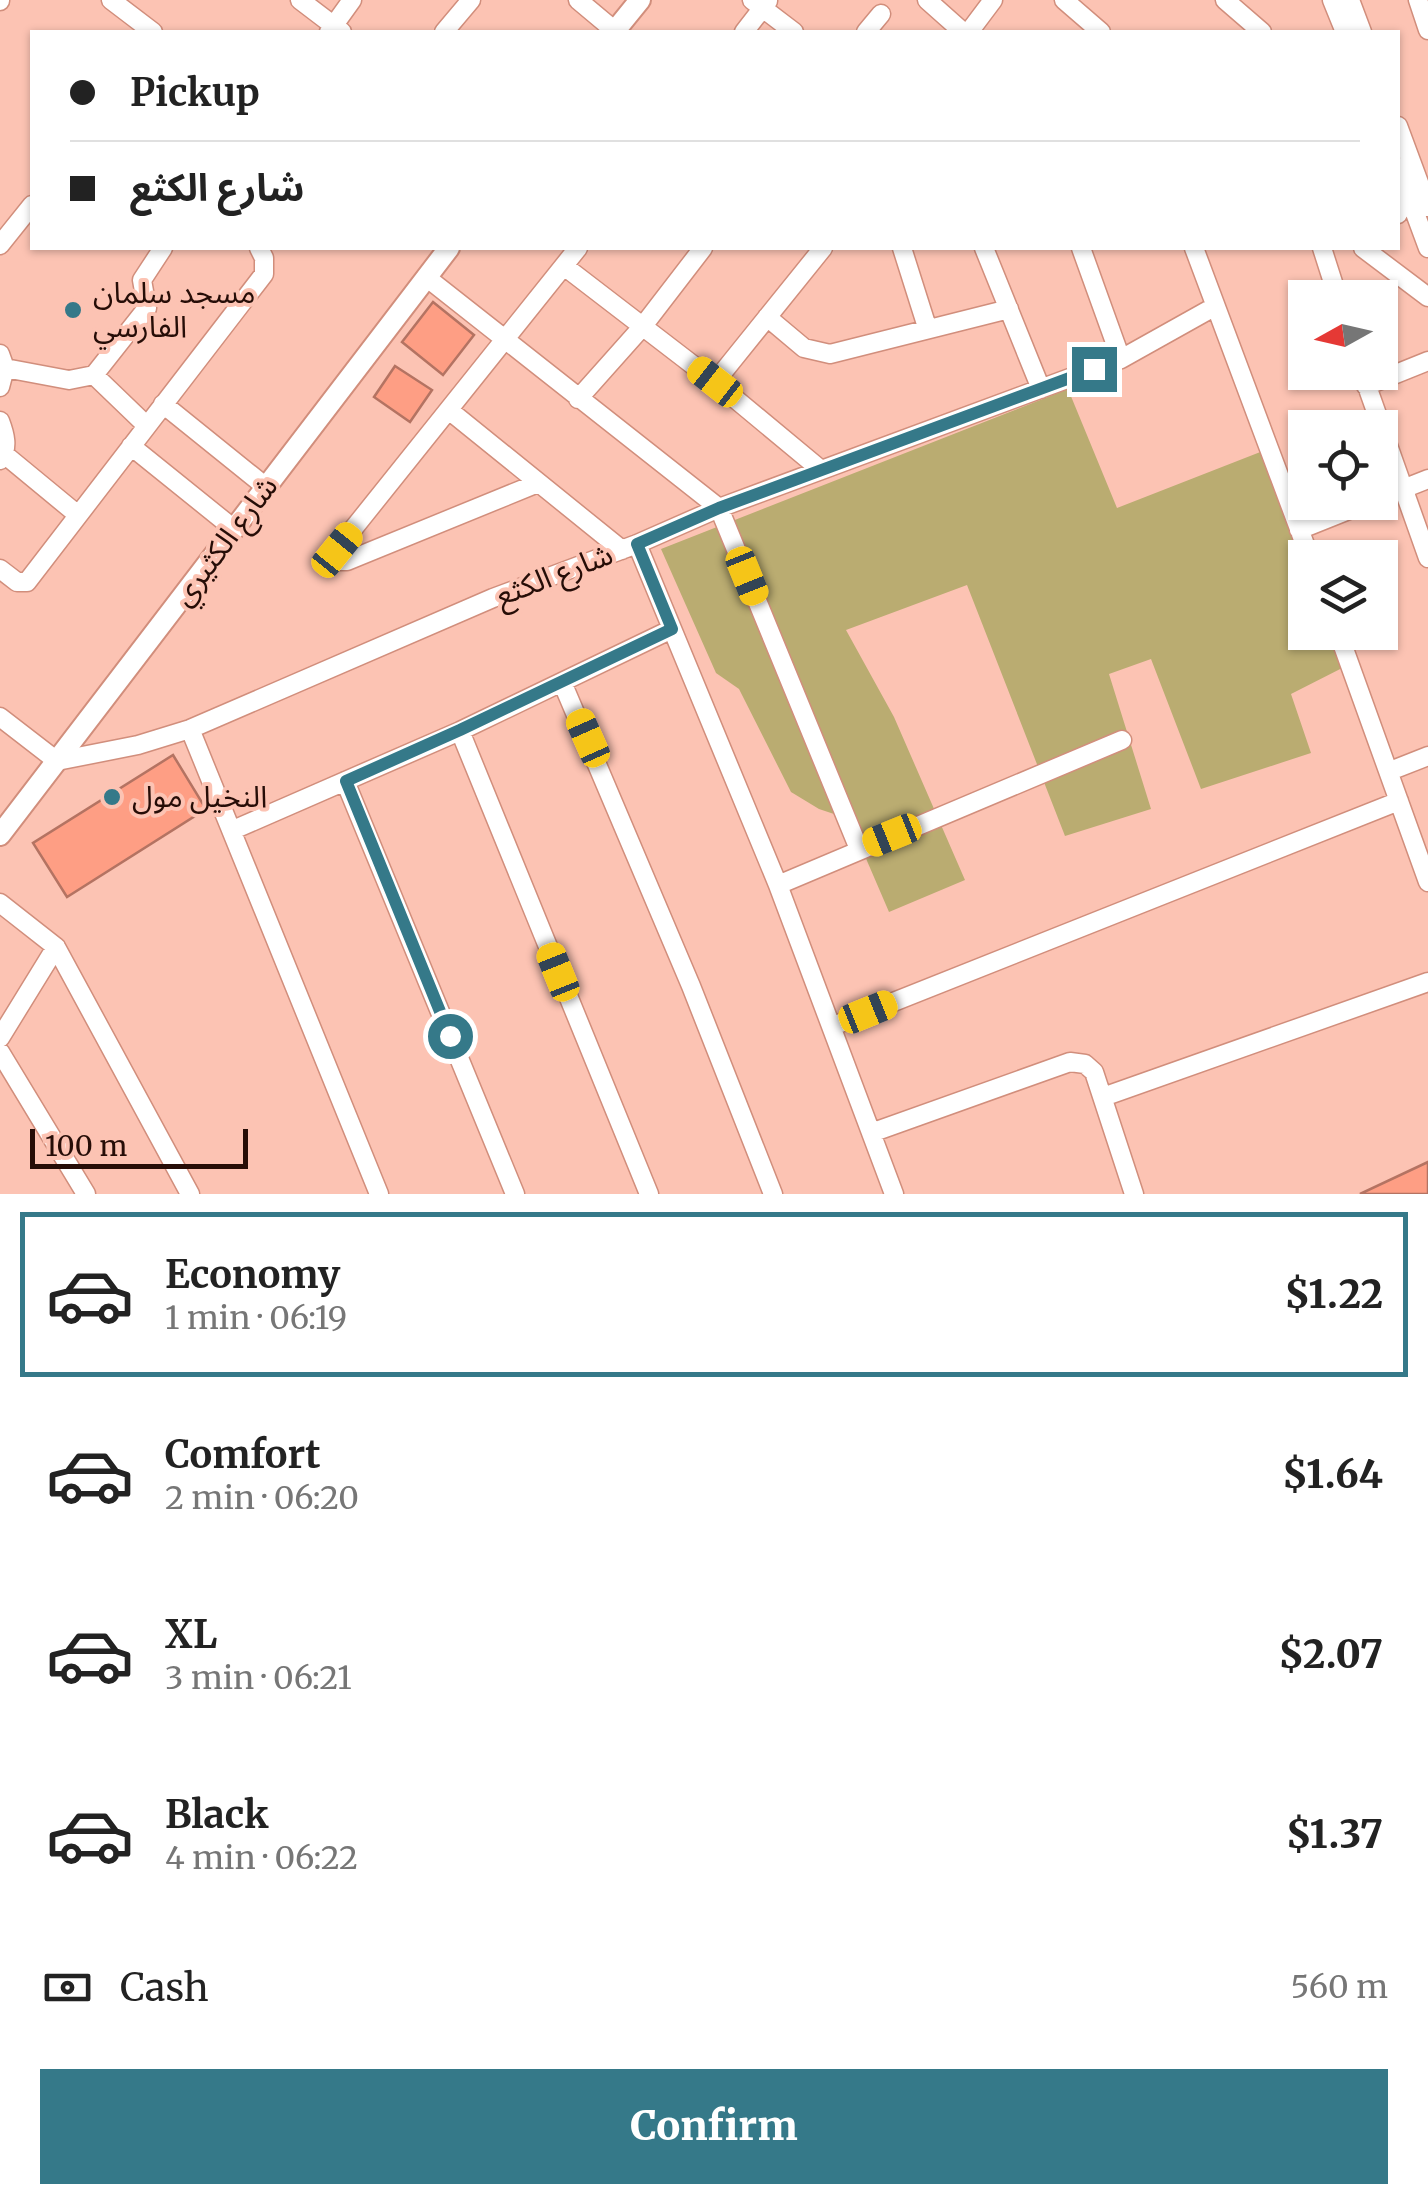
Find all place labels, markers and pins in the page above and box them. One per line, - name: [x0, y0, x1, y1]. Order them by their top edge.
- place label: مسجد سلمان الفارسي: [93, 273, 256, 350]
- marker: مسجد سلمان الفارسي: [62, 299, 84, 321]
- place label: النخيل مول: [132, 777, 267, 815]
- marker: النخيل مول: [101, 786, 123, 808]

